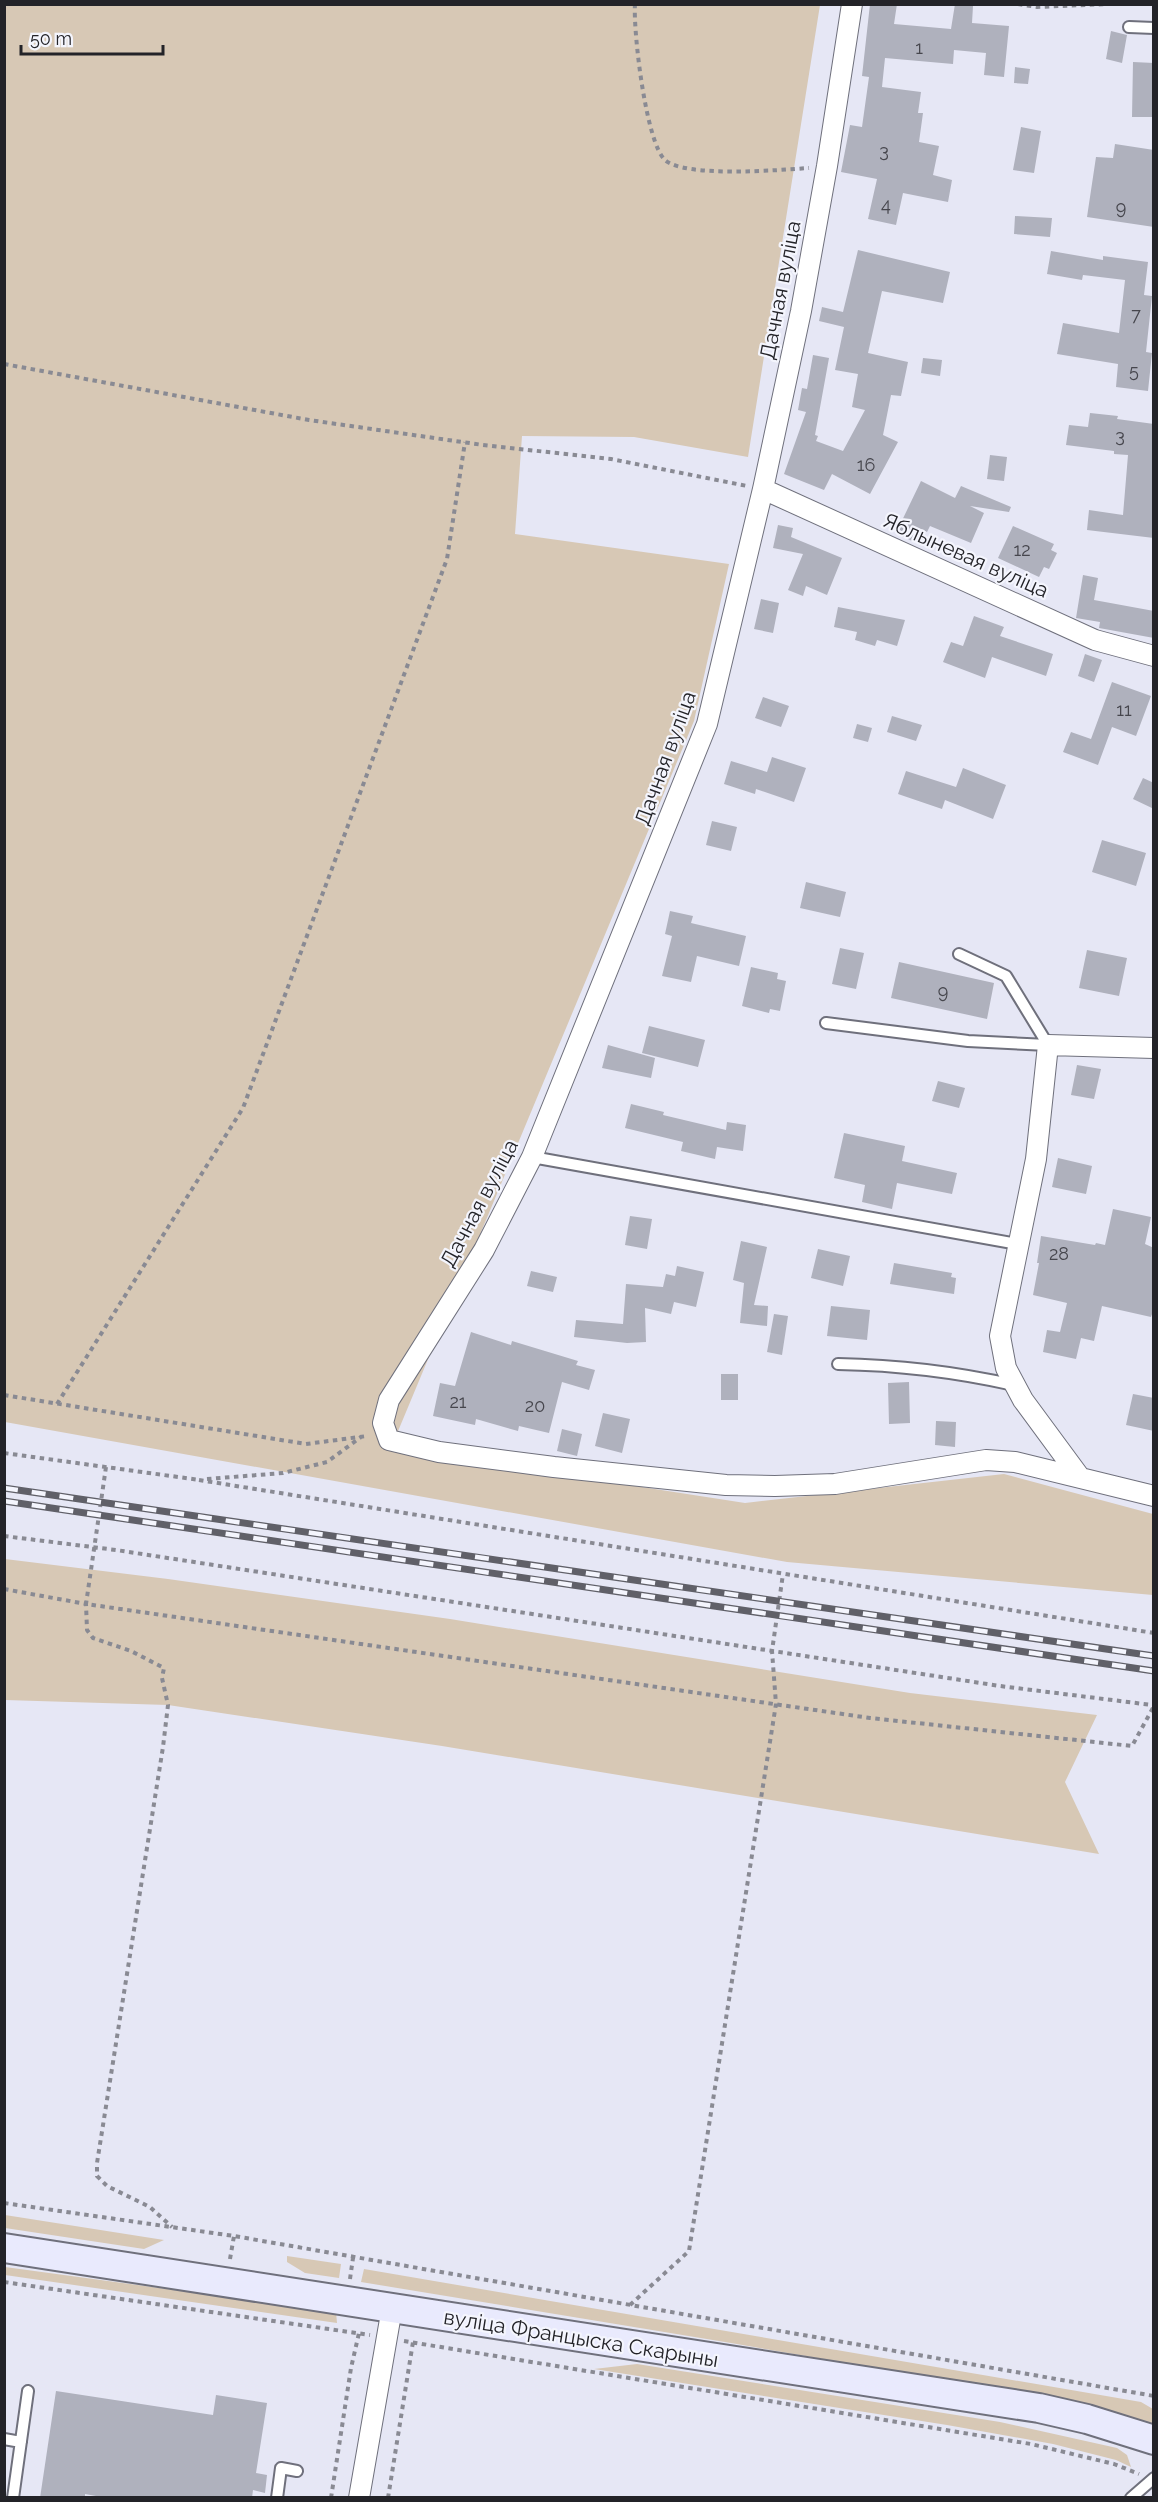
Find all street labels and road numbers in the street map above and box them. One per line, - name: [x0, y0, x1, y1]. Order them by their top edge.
- street label: Дачная вуліца: [754, 219, 806, 361]
- street label: Яблыневая вуліца: [879, 507, 1053, 603]
- street label: Дачная вуліца: [629, 688, 701, 828]
- street label: Дачная вуліца: [435, 1135, 523, 1271]
- street label: вуліца Францыска Скарыны: [442, 2304, 720, 2372]

